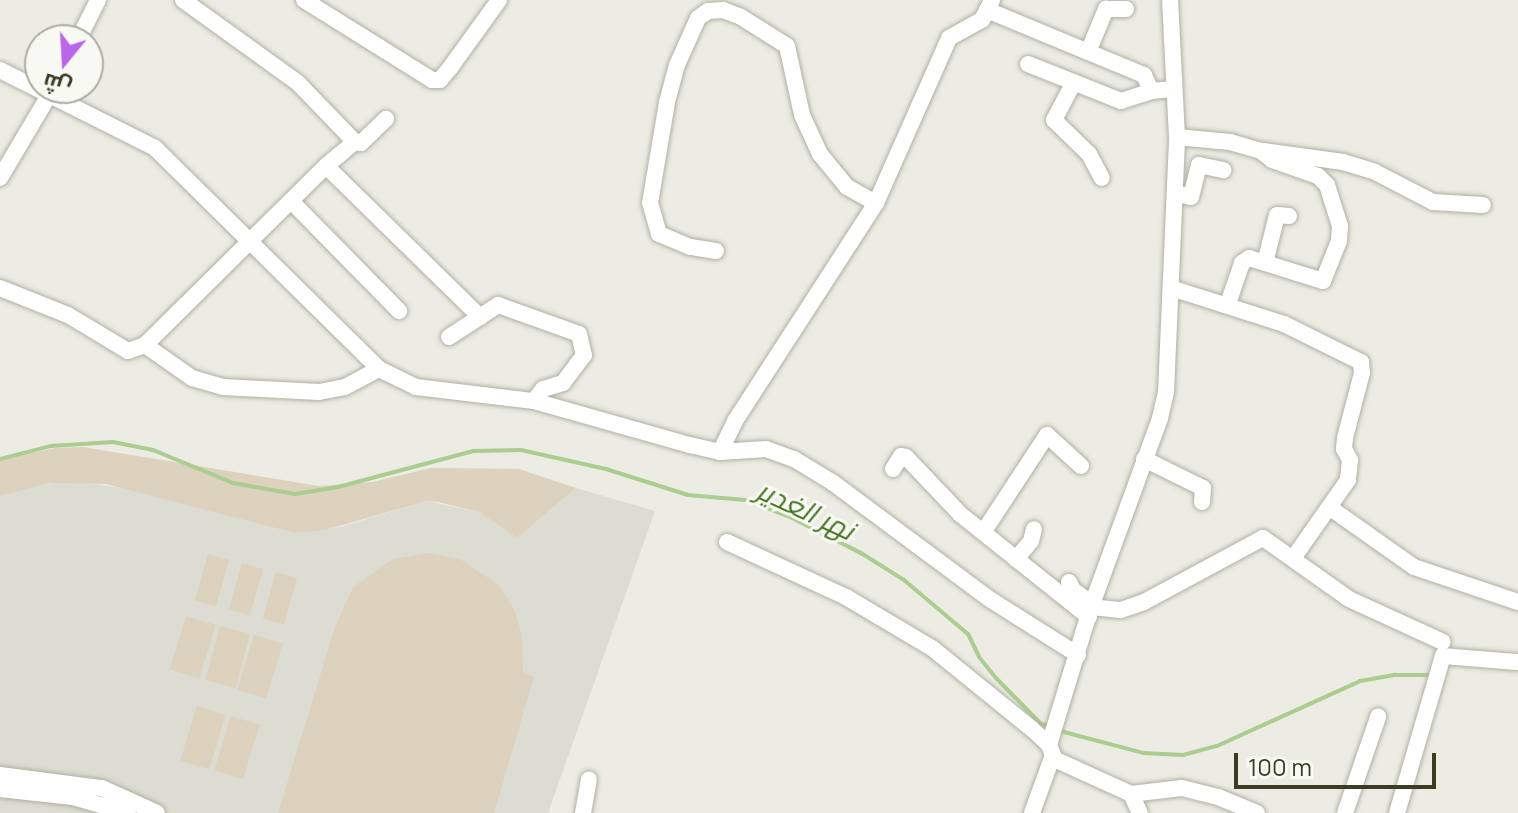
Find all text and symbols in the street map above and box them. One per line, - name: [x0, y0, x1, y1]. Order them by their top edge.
- north arrow: [24, 24, 104, 104]
- text: ش: [39, 66, 75, 104]
- water label: نهر الغدير: [752, 472, 860, 546]
- scale bar: [1238, 737, 1440, 787]
- text: 100 m: [1248, 750, 1312, 783]

